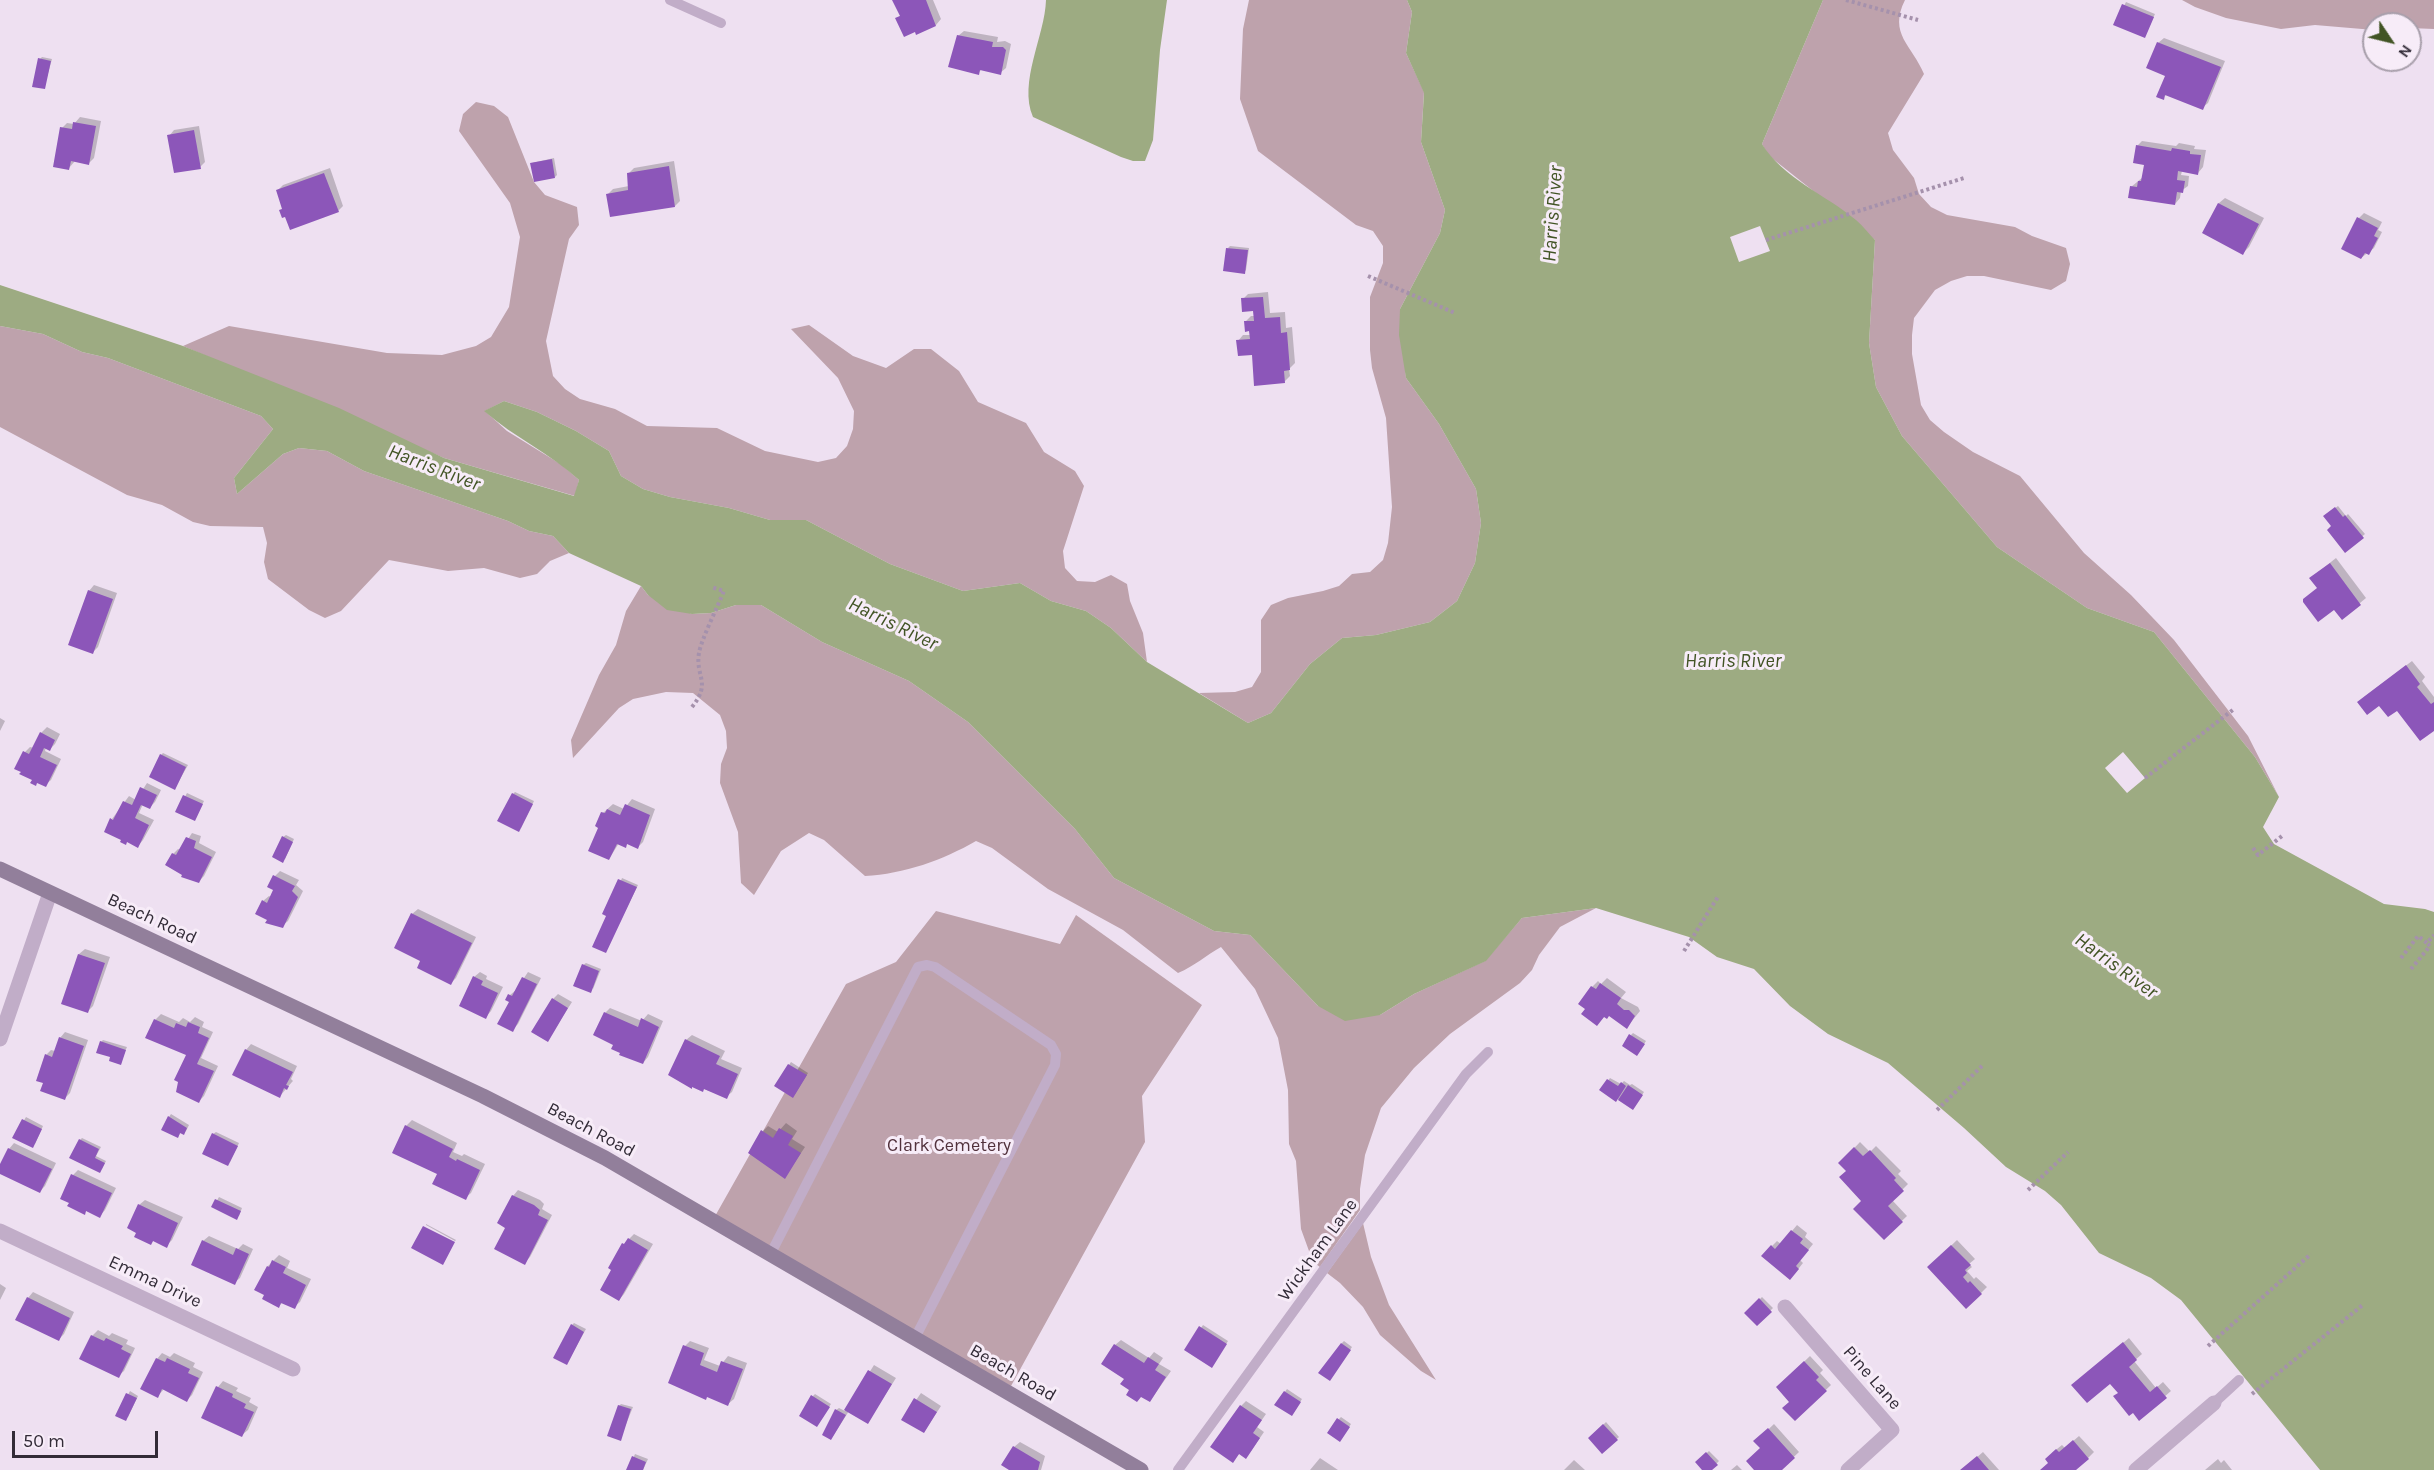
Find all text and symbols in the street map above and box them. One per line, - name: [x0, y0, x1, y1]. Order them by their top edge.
- north arrow: [2362, 12, 2422, 72]
- text: N: [2394, 41, 2417, 62]
- water label: Harris River: [1538, 165, 1568, 263]
- water label: Harris River: [385, 439, 483, 497]
- water label: Harris River: [844, 592, 942, 656]
- water label: Harris River: [1685, 649, 1781, 673]
- street label: Beach Road: [104, 889, 200, 949]
- water label: Harris River: [2070, 928, 2162, 1004]
- street label: Beach Road: [543, 1098, 639, 1162]
- park label: Clark Cemetery: [887, 1135, 1011, 1157]
- street label: Wickham Lane: [1274, 1195, 1362, 1305]
- street label: Emma Drive: [105, 1251, 205, 1313]
- street label: Beach Road: [966, 1340, 1060, 1406]
- street label: Pine Lane: [1838, 1341, 1906, 1415]
- scale bar: [15, 1419, 160, 1457]
- text: 50 m: [23, 1430, 65, 1452]

